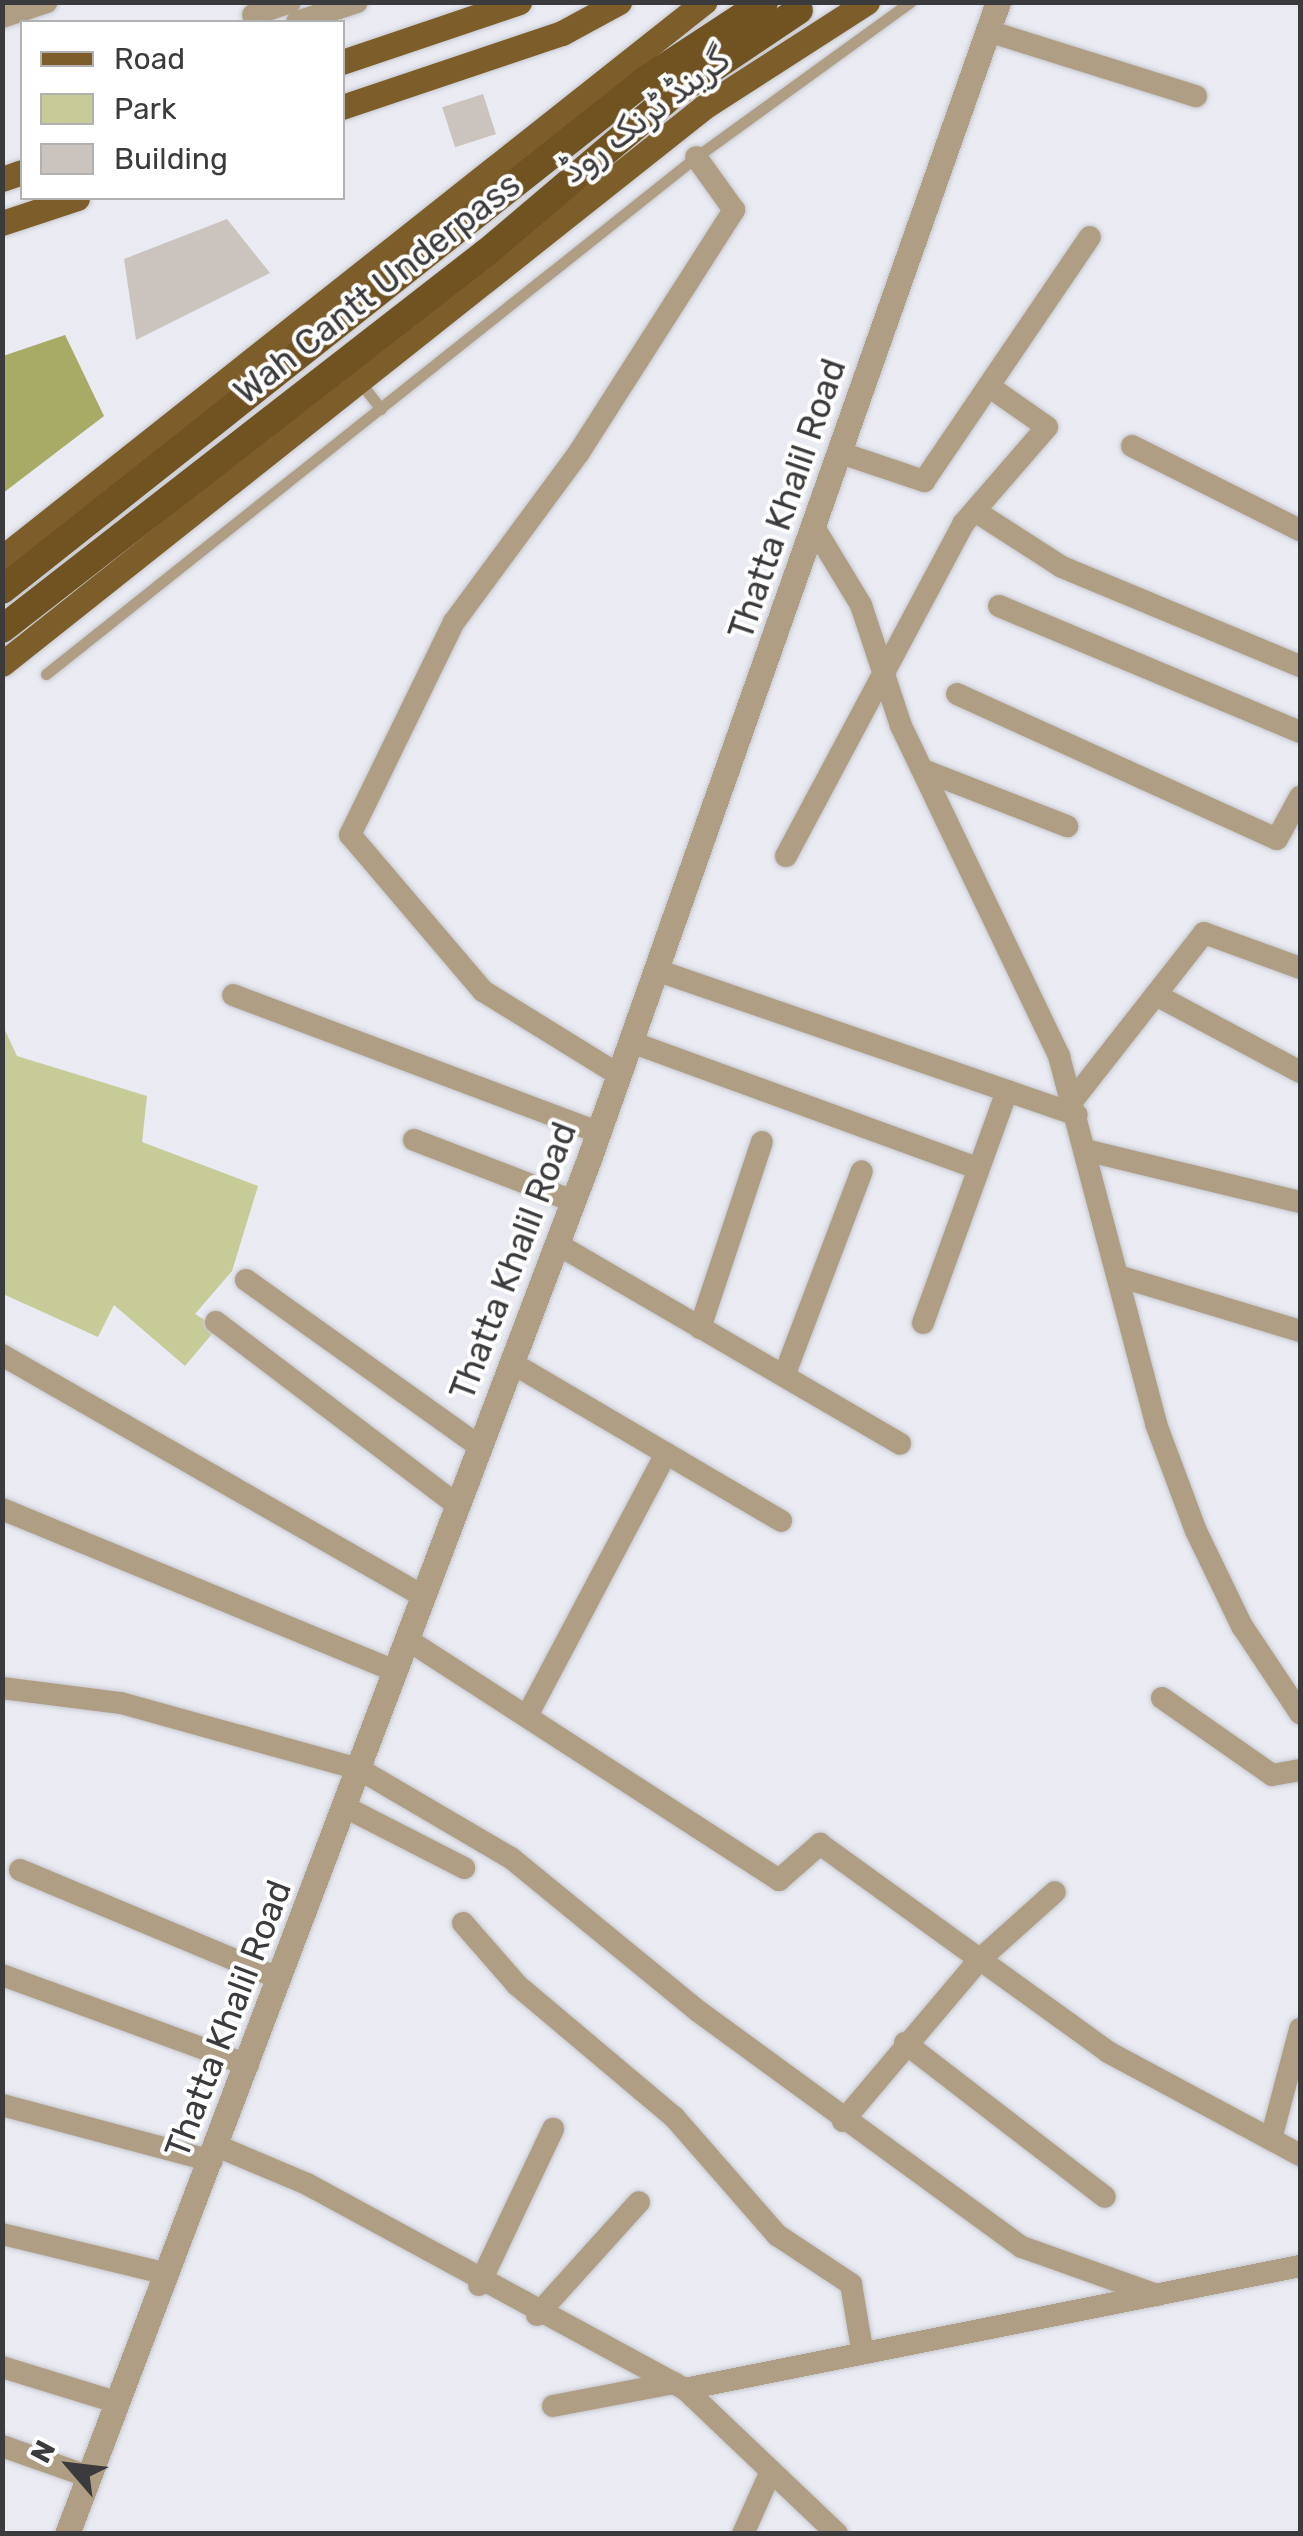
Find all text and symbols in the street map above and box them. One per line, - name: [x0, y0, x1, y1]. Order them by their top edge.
- legend: [20, 20, 345, 200]
- street label: گرینڈ ٹرنک روڈ: [553, 38, 737, 192]
- text: Road: [114, 41, 185, 77]
- text: Park: [114, 91, 176, 127]
- text: Building: [114, 141, 228, 177]
- street label: Wah Cantt Underpass: [226, 163, 528, 413]
- street label: Thatta Khalil Road: [719, 353, 855, 645]
- street label: Thatta Khalil Road: [441, 1116, 585, 1406]
- street label: Thatta Khalil Road: [156, 1874, 300, 2164]
- north arrow: [20, 2416, 120, 2516]
- text: N: [24, 2435, 62, 2468]

